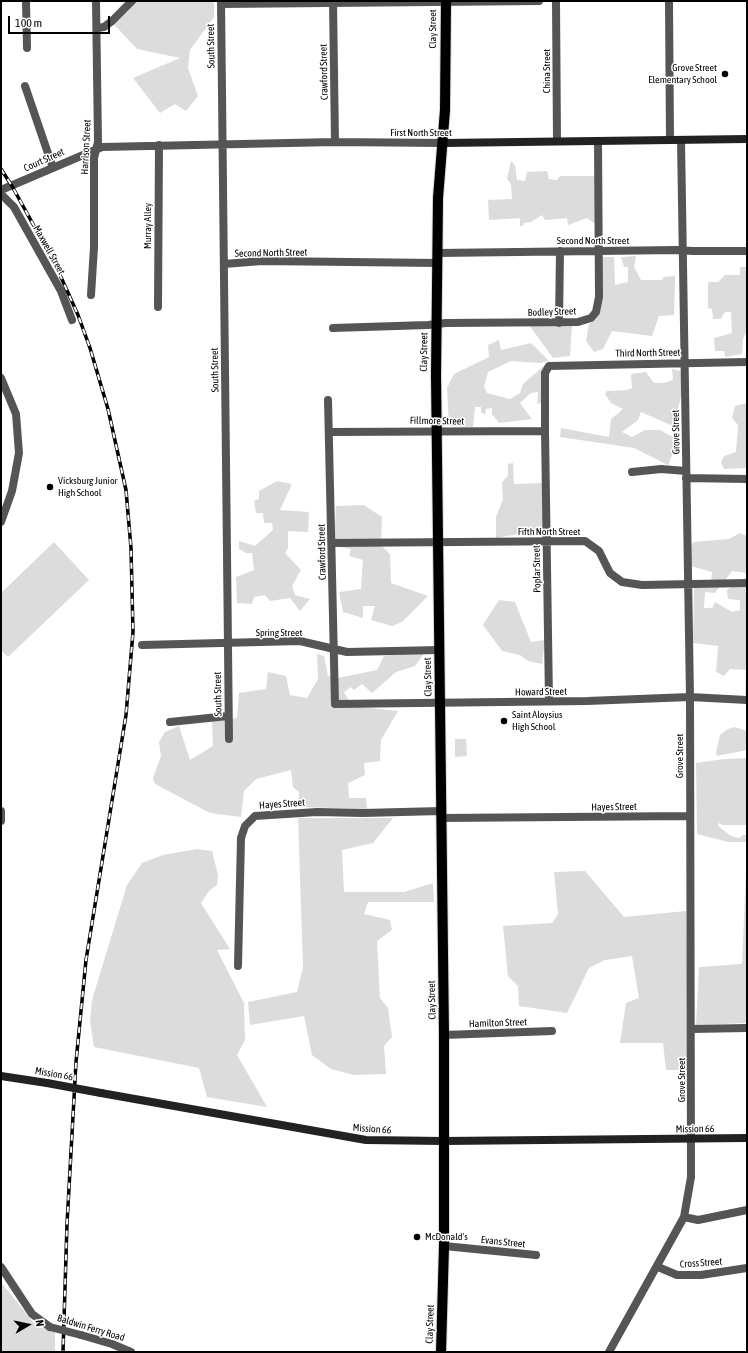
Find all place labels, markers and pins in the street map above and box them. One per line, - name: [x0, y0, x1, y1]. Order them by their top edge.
- place label: Grove Street Elementary School: [648, 62, 717, 86]
- marker: Grove Street Elementary School: [720, 69, 730, 79]
- place label: Vicksburg Junior High School: [58, 475, 118, 498]
- marker: Vicksburg Junior High School: [45, 482, 55, 492]
- place label: Saint Aloysius High School: [512, 709, 563, 732]
- marker: Saint Aloysius High School: [499, 716, 509, 726]
- place label: McDonald's: [425, 1231, 468, 1243]
- marker: McDonald's: [412, 1232, 422, 1242]

